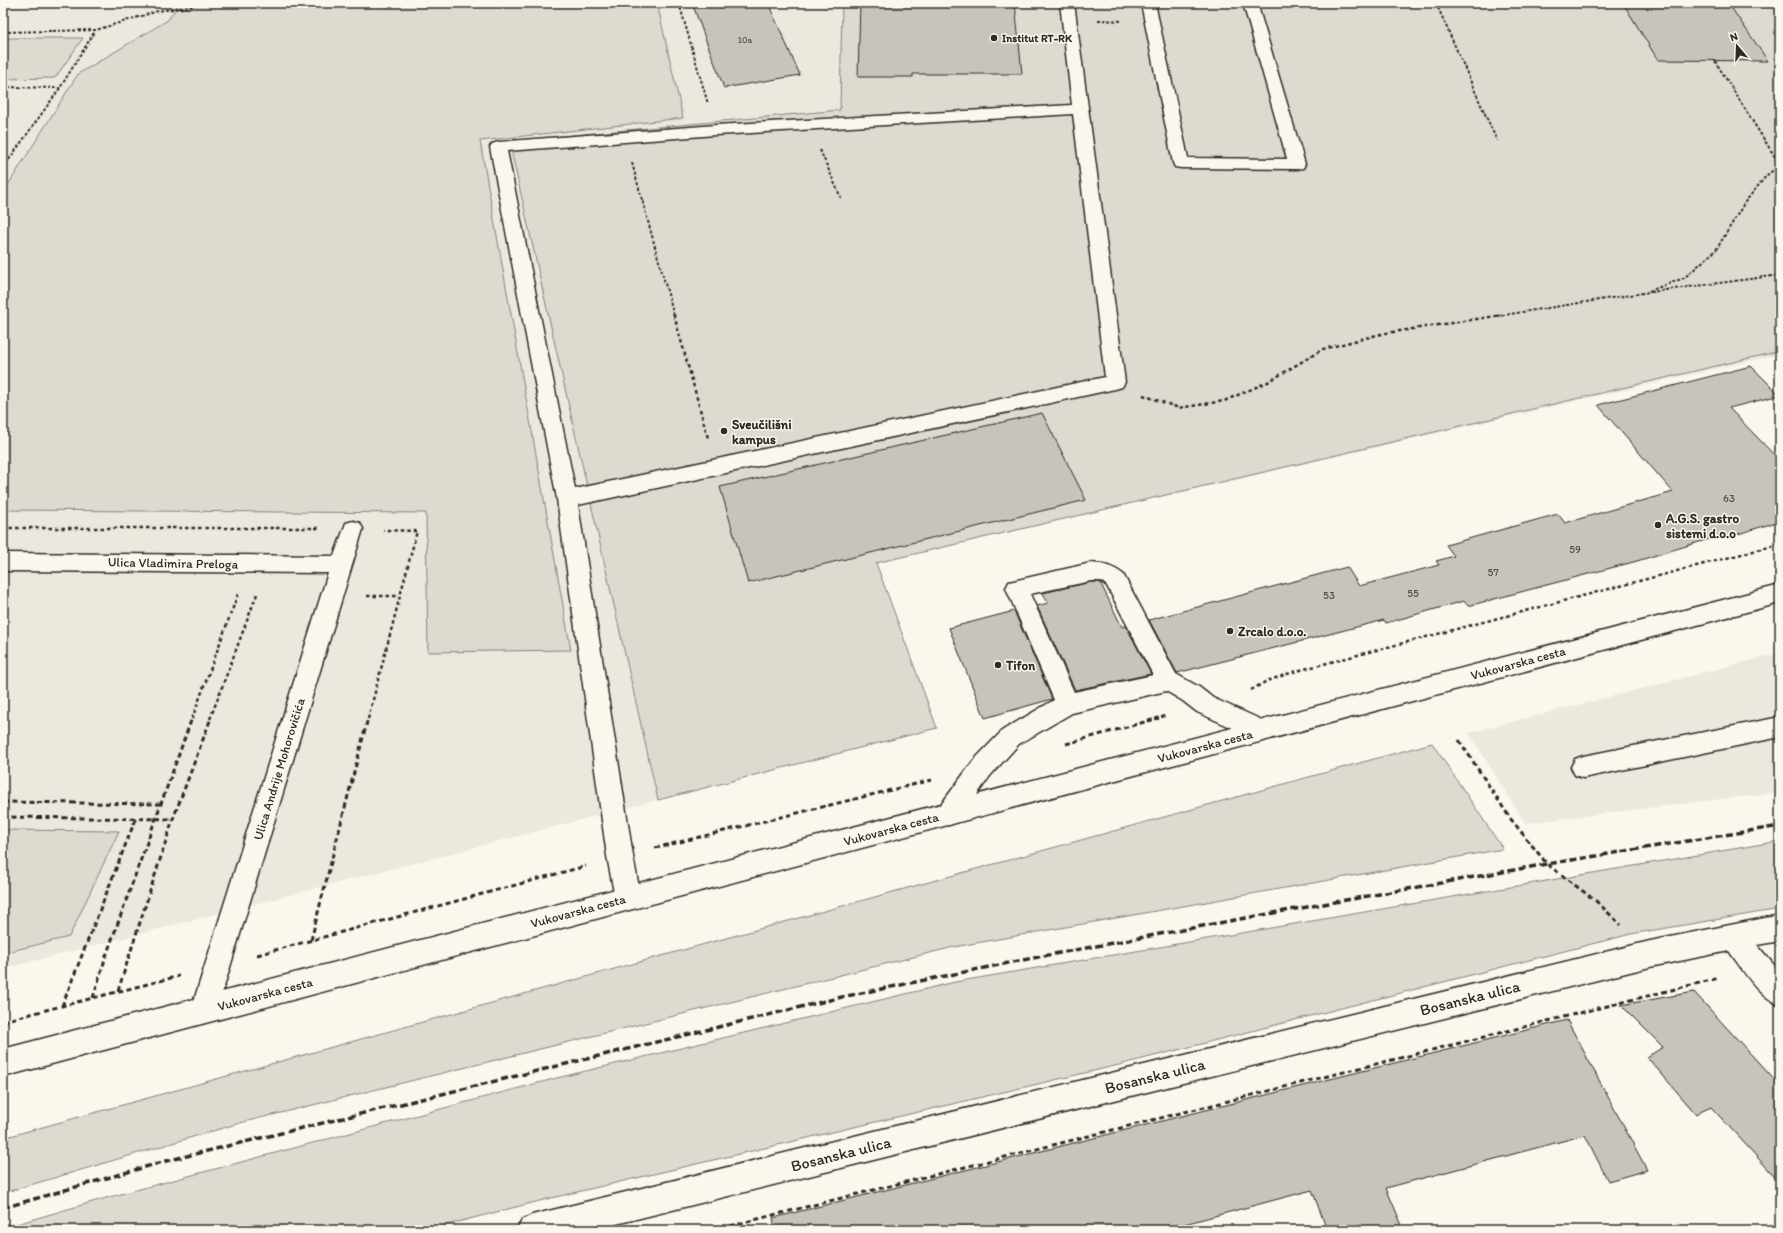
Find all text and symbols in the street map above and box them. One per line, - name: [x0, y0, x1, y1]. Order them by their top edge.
- north arrow: [1717, 26, 1757, 66]
- text: N: [1728, 30, 1740, 44]
- place label: Institut RT-RK: [1002, 32, 1073, 45]
- marker: Institut RT-RK: [989, 33, 999, 43]
- house number: 10a: [738, 34, 753, 45]
- place label: Sveučilišni kampus: [732, 417, 792, 448]
- marker: Sveučilišni kampus: [719, 426, 729, 436]
- house number: 63: [1723, 492, 1735, 505]
- place label: A.G.S. gastro sistemi d.o.o: [1665, 511, 1739, 541]
- marker: A.G.S. gastro sistemi d.o.o: [1653, 520, 1663, 530]
- house number: 59: [1569, 543, 1581, 556]
- street label: Ulica Vladimira Preloga: [108, 554, 239, 572]
- house number: 57: [1487, 566, 1499, 579]
- house number: 55: [1407, 587, 1419, 600]
- house number: 53: [1323, 589, 1335, 602]
- place label: Zrcalo d.o.o.: [1238, 624, 1306, 639]
- marker: Zrcalo d.o.o.: [1225, 626, 1235, 636]
- street label: Vukovarska cesta: [1469, 643, 1567, 683]
- place label: Tifon: [1005, 658, 1036, 673]
- marker: Tifon: [993, 660, 1003, 670]
- street label: Ulica Andrije Mohorovičića: [250, 696, 308, 842]
- street label: Vukovarska cesta: [1156, 726, 1254, 766]
- street label: Vukovarska cesta: [842, 809, 940, 849]
- street label: Vukovarska cesta: [529, 891, 627, 931]
- street label: Vukovarska cesta: [216, 974, 314, 1014]
- street label: Bosanska ulica: [1418, 976, 1523, 1020]
- street label: Bosanska ulica: [1103, 1054, 1208, 1098]
- street label: Bosanska ulica: [789, 1132, 894, 1176]

